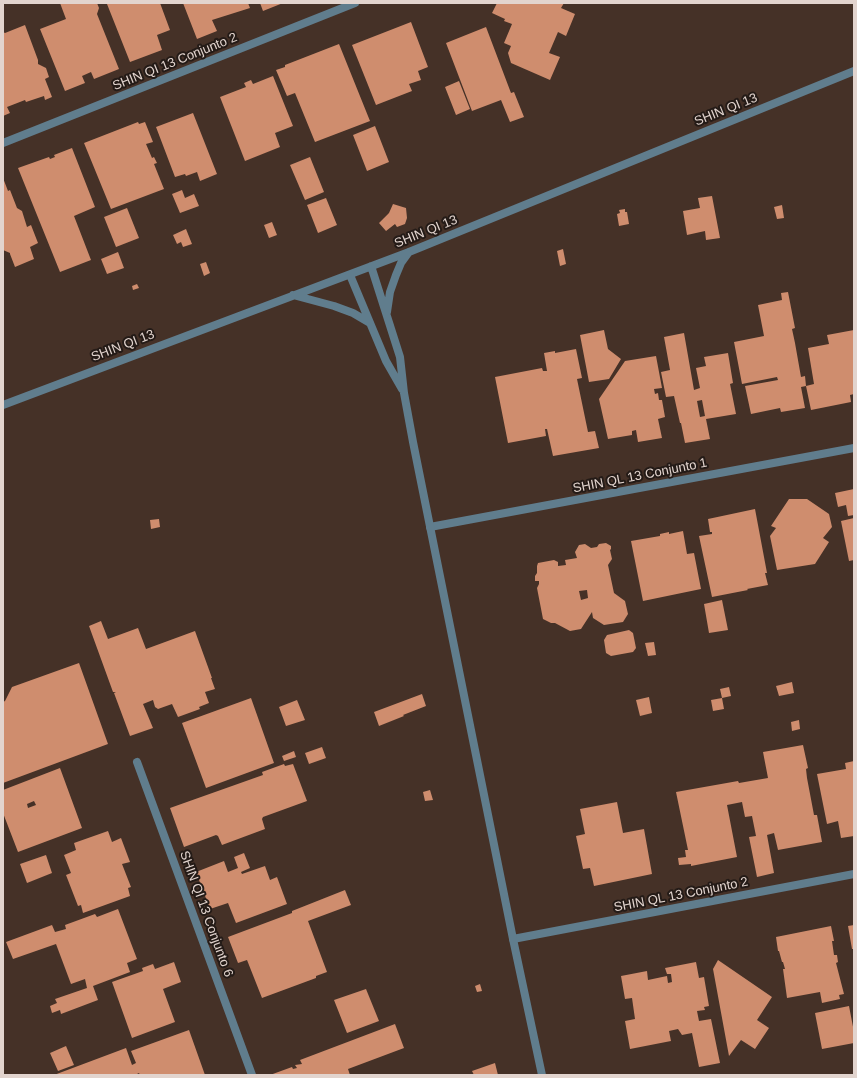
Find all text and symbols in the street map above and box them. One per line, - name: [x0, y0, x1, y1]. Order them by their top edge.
- street label: SHIN QI 13 Conjunto 2: [110, 30, 240, 94]
- street label: SHIN QI 13: [692, 90, 760, 130]
- street label: SHIN QI 13: [392, 212, 460, 252]
- street label: SHIN QI 13: [89, 327, 157, 365]
- street label: SHIN QL 13 Conjunto 1: [571, 455, 709, 497]
- street label: SHIN QI 13 Conjunto 6: [176, 849, 236, 979]
- street label: SHIN QL 13 Conjunto 2: [612, 874, 750, 916]

